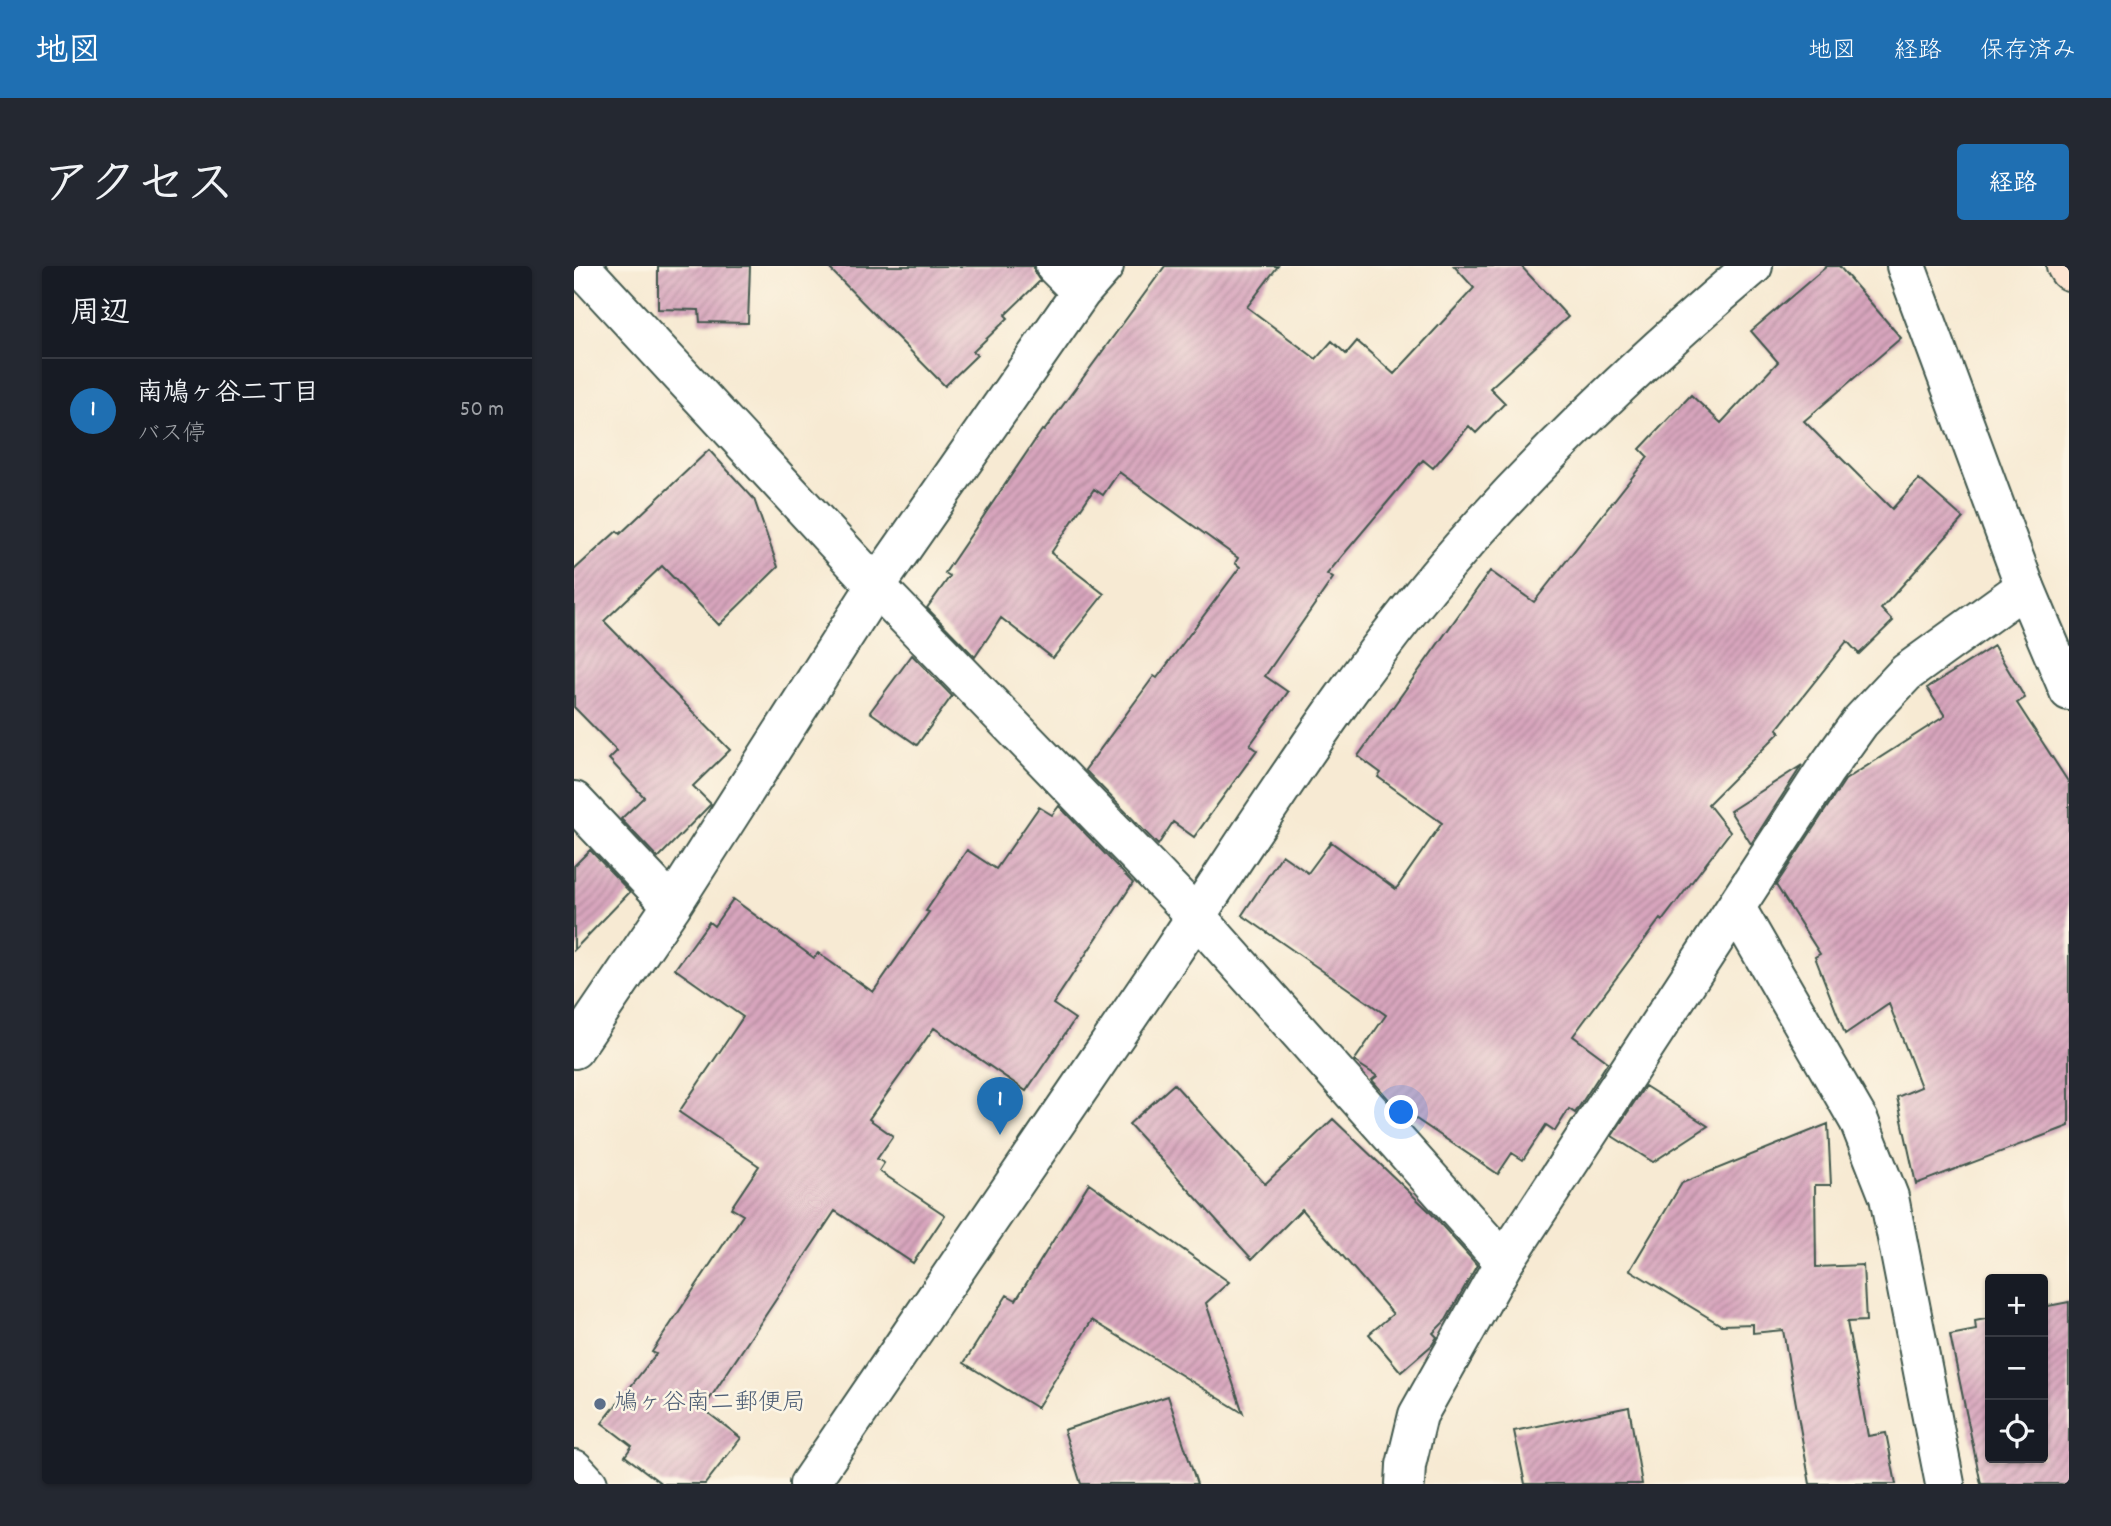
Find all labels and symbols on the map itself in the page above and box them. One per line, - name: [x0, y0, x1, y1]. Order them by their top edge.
- pin: 1: [977, 1077, 1023, 1135]
- your location: [1384, 1095, 1418, 1129]
- place label: 鳩ヶ谷南二郵便局: [614, 1387, 806, 1421]
- marker: 鳩ヶ谷南二郵便局: [592, 1396, 608, 1412]

